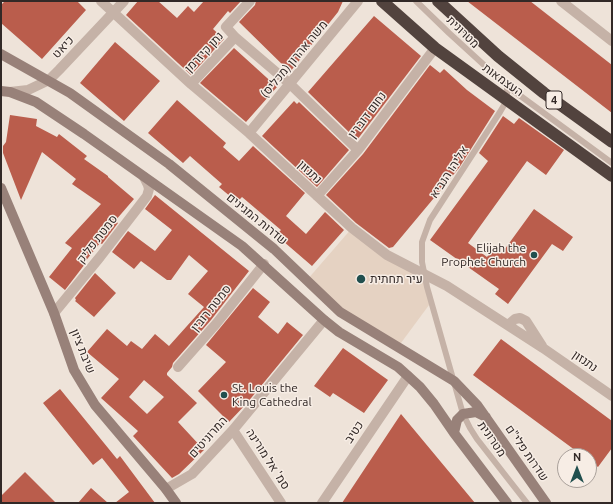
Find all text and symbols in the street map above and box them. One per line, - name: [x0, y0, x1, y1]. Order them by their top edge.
- street label: מטרונית: [444, 13, 482, 51]
- street label: משה אהרון (מכליס): [258, 17, 330, 101]
- street label: נתן קיזרמן: [182, 29, 226, 75]
- street label: כיאט: [49, 33, 77, 61]
- street label: העצמאות: [480, 60, 526, 100]
- street label: נחום דוברין: [345, 89, 389, 141]
- road number: 4: [546, 91, 562, 109]
- street label: אליהו הנביא: [427, 143, 471, 201]
- street label: נתנזון: [295, 157, 325, 187]
- street label: שדרות המגינים: [224, 190, 290, 248]
- street label: סמטת פליק: [74, 212, 120, 266]
- place label: Elijah the Prophet Church: [441, 241, 526, 269]
- marker: Elijah the Prophet Church: [529, 250, 539, 260]
- place label: עיר תחתית: [370, 272, 423, 286]
- marker: עיר תחתית: [355, 273, 367, 285]
- street label: סמטת רובין: [188, 282, 234, 334]
- street label: שיבת ציון: [68, 327, 98, 375]
- street label: נתנזון: [570, 347, 600, 375]
- place label: St. Louis the King Cathedral: [232, 381, 312, 409]
- marker: St. Louis the King Cathedral: [219, 390, 229, 400]
- street label: המרוניטים: [186, 413, 230, 461]
- street label: כטיב: [341, 418, 367, 446]
- street label: מטרונית: [475, 419, 509, 459]
- street label: שדרות פלי"ם: [502, 422, 552, 484]
- street label: סמ' אל מורינה: [243, 426, 293, 492]
- north arrow: [557, 448, 597, 488]
- text: N: [573, 451, 581, 463]

